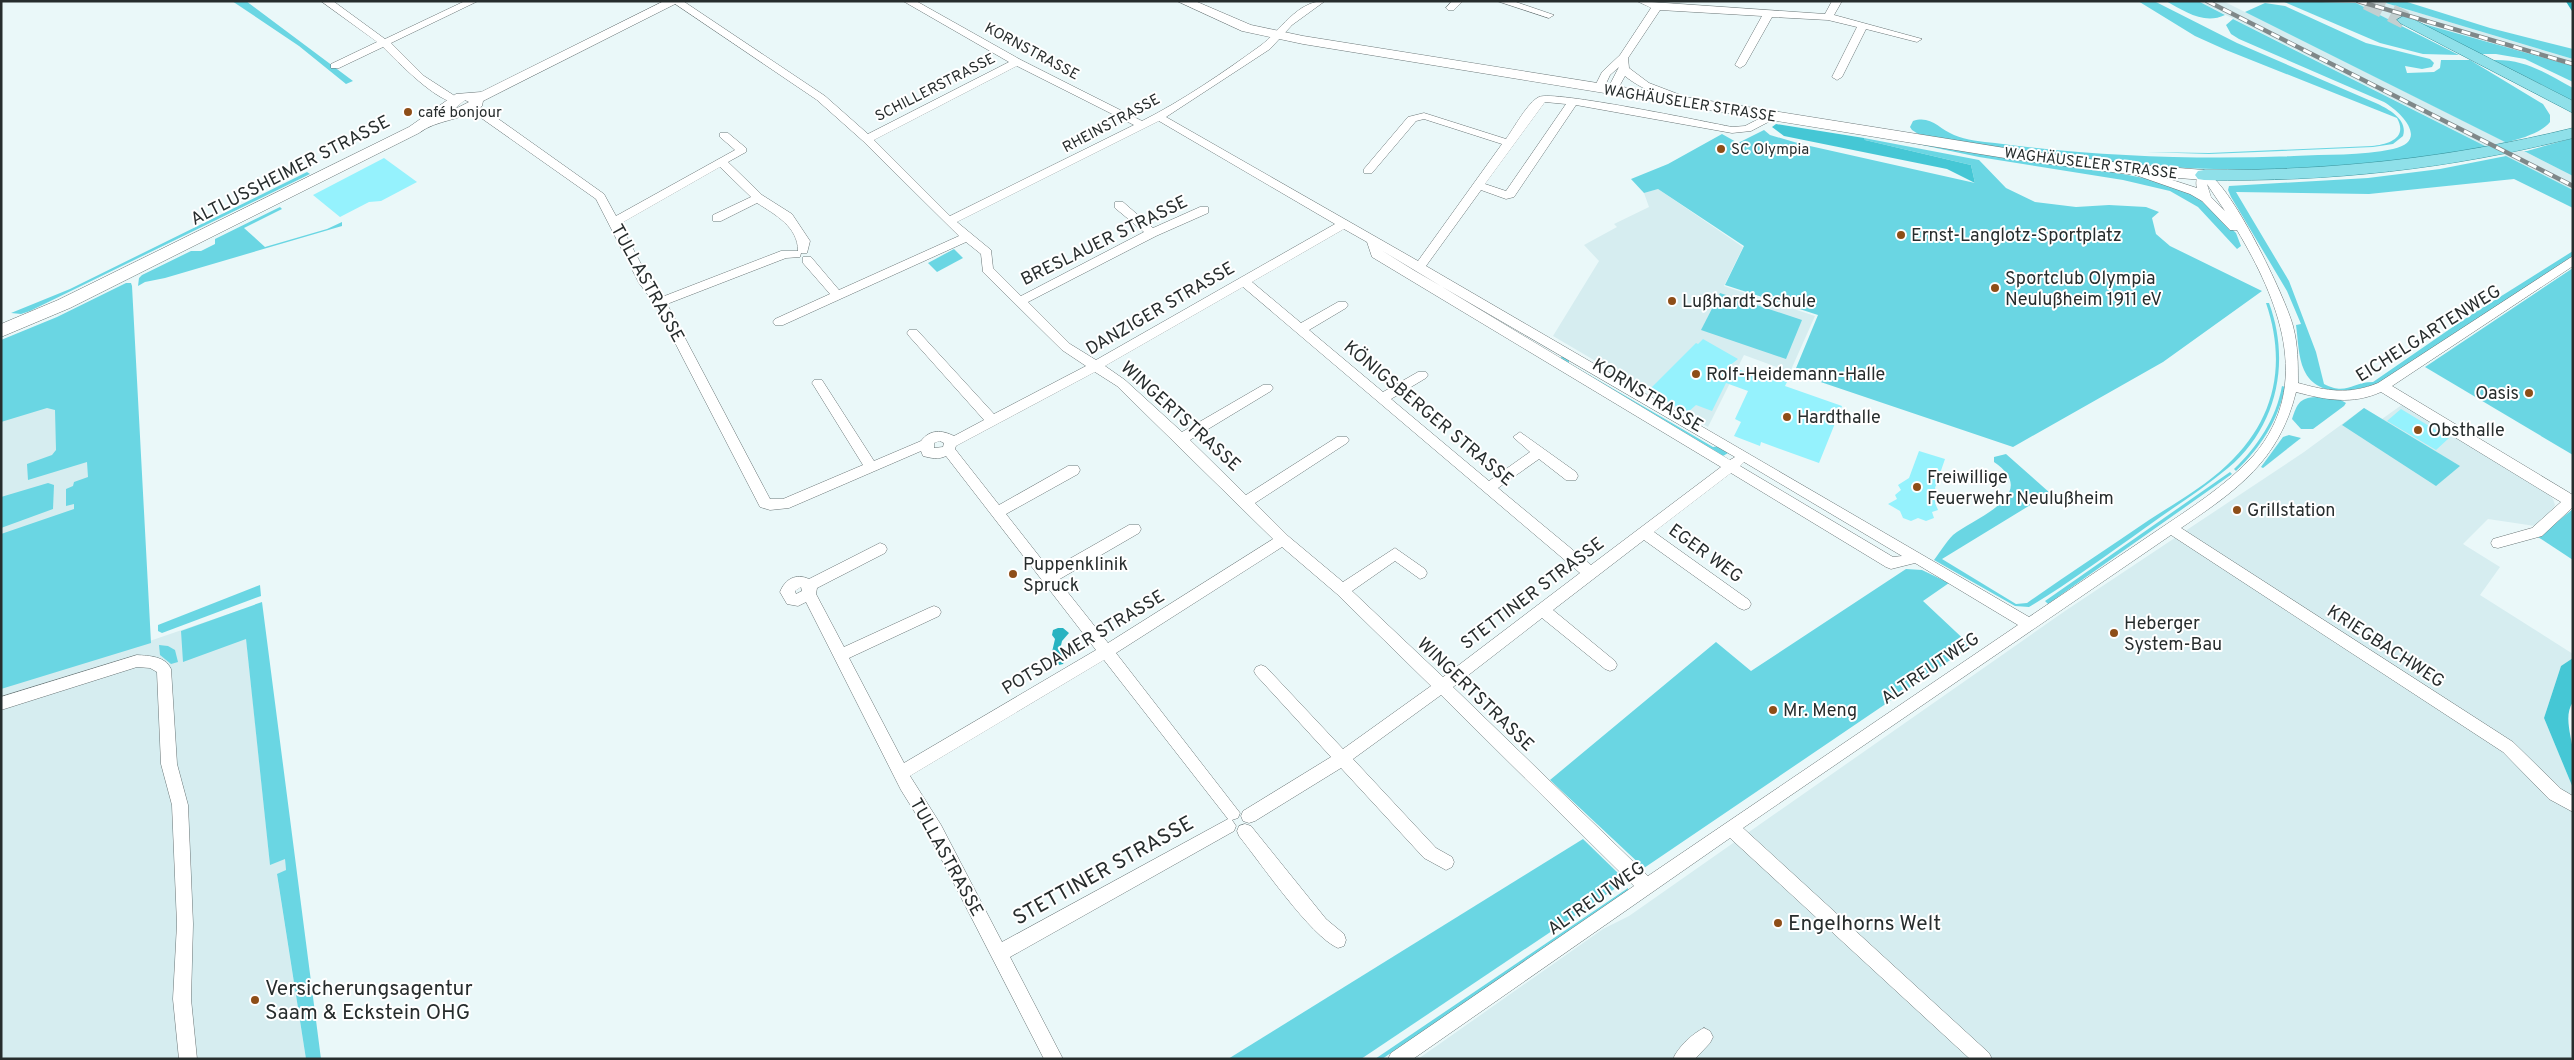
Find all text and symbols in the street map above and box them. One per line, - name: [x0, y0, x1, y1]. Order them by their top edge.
- street label: KORNSTRASSE: [981, 19, 1082, 85]
- street label: SCHILLERSTRASSE: [872, 50, 999, 127]
- street label: WAGHÄUSELER STRASSE: [1602, 80, 1778, 128]
- street label: RHEINSTRASSE: [1060, 91, 1164, 158]
- place label: café bonjour: [418, 104, 502, 123]
- marker: café bonjour: [402, 106, 414, 118]
- street label: ALTLUSSHEIMER STRASSE: [187, 111, 394, 232]
- place label: SC Olympia: [1731, 141, 1809, 160]
- marker: SC Olympia: [1715, 143, 1727, 155]
- street label: WAGHÄUSELER STRASSE: [2003, 143, 2179, 185]
- street label: BRESLAUER STRASSE: [1017, 191, 1192, 292]
- street label: TULLASTRASSE: [605, 221, 689, 347]
- place label: Ernst-Langlotz-Sportplatz: [1911, 225, 2122, 248]
- marker: Ernst-Langlotz-Sportplatz: [1895, 229, 1907, 241]
- street label: DANZIGER STRASSE: [1082, 257, 1239, 361]
- place label: Sportclub Olympia Neulußheim 1911 eV: [2005, 268, 2162, 312]
- street label: EICHELGARTENWEG: [2352, 280, 2506, 388]
- marker: Sportclub Olympia Neulußheim 1911 eV: [1989, 282, 2001, 294]
- place label: Lußhardt-Schule: [1682, 291, 1816, 314]
- marker: Lußhardt-Schule: [1666, 295, 1678, 307]
- street label: KÖNIGSBERGER STRASSE: [1338, 335, 1519, 492]
- street label: KORNSTRASSE: [1588, 354, 1707, 438]
- street label: WINGERTSTRASSE: [1115, 357, 1245, 477]
- place label: Rolf-Heidemann-Halle: [1706, 364, 1885, 387]
- marker: Rolf-Heidemann-Halle: [1690, 368, 1702, 380]
- place label: Oasis: [2475, 383, 2519, 406]
- marker: Oasis: [2523, 387, 2535, 399]
- place label: Hardthalle: [1797, 407, 1881, 430]
- marker: Hardthalle: [1781, 411, 1793, 423]
- place label: Obsthalle: [2428, 420, 2505, 443]
- marker: Obsthalle: [2412, 424, 2424, 436]
- place label: Freiwillige Feuerwehr Neulußheim: [1927, 467, 2114, 511]
- marker: Freiwillige Feuerwehr Neulußheim: [1911, 481, 1923, 493]
- place label: Grillstation: [2247, 500, 2336, 523]
- marker: Grillstation: [2231, 504, 2243, 516]
- street label: EGER WEG: [1663, 519, 1747, 589]
- street label: STETTINER STRASSE: [1457, 533, 1609, 656]
- place label: Puppenklinik Spruck: [1023, 554, 1128, 598]
- marker: Puppenklinik Spruck: [1007, 568, 1019, 580]
- street label: POTSDAMER STRASSE: [998, 586, 1169, 701]
- street label: KRIEGBACHWEG: [2322, 601, 2448, 694]
- place label: Heberger System-Bau: [2124, 613, 2222, 657]
- marker: Heberger System-Bau: [2108, 627, 2120, 639]
- street label: ALTREUTWEG: [1877, 628, 1985, 711]
- street label: WINGERTSTRASSE: [1411, 633, 1538, 757]
- place label: Mr. Meng: [1783, 700, 1857, 723]
- marker: Mr. Meng: [1767, 704, 1779, 716]
- street label: TULLASTRASSE: [904, 795, 988, 921]
- street label: STETTINER STRASSE: [1008, 810, 1199, 932]
- street label: ALTREUTWEG: [1544, 857, 1650, 941]
- place label: Engelhorns Welt: [1788, 911, 1941, 938]
- marker: Engelhorns Welt: [1772, 917, 1784, 929]
- place label: Versicherungsagentur Saam & Eckstein OHG: [265, 976, 473, 1027]
- marker: Versicherungsagentur Saam & Eckstein OHG: [249, 994, 261, 1006]

